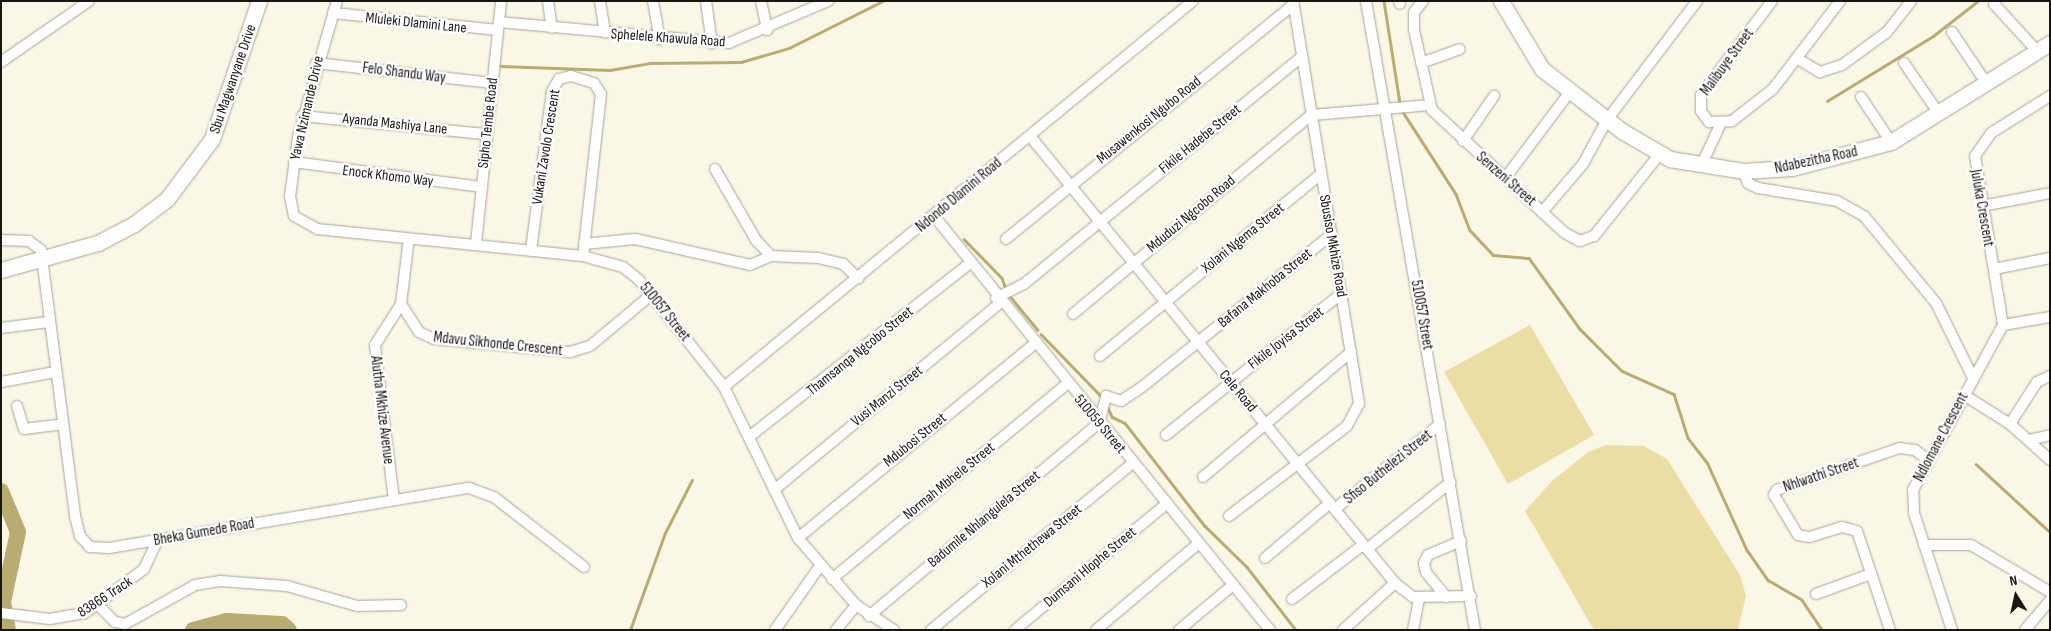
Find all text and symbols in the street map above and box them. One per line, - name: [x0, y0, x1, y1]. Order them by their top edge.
- street label: Mluleki Dlamini Lane: [365, 9, 467, 37]
- street label: Sbu Magwanyane Drive: [206, 22, 260, 136]
- street label: Sphelele Khawula Road: [610, 25, 726, 51]
- street label: Malibuye Street: [1697, 25, 1757, 99]
- street label: Yawa Nzimande Drive: [286, 54, 328, 162]
- street label: Felo Shandu Way: [361, 59, 447, 87]
- street label: Musawenkosi Ngubo Road: [1093, 72, 1205, 168]
- street label: Sipho Tembe Road: [474, 77, 502, 169]
- street label: Vukani Zavolo Crescent: [528, 88, 564, 206]
- street label: Fikile Hadebe Street: [1155, 100, 1245, 178]
- street label: Ayanda Mashiya Lane: [342, 110, 448, 138]
- street label: Ndabezitha Road: [1773, 142, 1859, 178]
- street label: Senzeni Street: [1472, 148, 1540, 210]
- street label: Ndondo Dlamini Road: [912, 154, 1006, 236]
- street label: Enock Khomo Way: [342, 161, 434, 191]
- street label: Juluka Crescent: [1966, 168, 1998, 248]
- street label: Mduduzi Ngcobo Road: [1143, 172, 1239, 256]
- street label: Sbusiso Mkhize Road: [1315, 193, 1351, 299]
- street label: Xolani Ngema Street: [1198, 199, 1288, 277]
- street label: Bafana Makhoba Street: [1214, 244, 1316, 332]
- street label: 510057 Street: [636, 279, 694, 345]
- street label: 510057 Street: [1407, 279, 1437, 351]
- street label: Thamsanqa Ngcobo Street: [803, 302, 917, 400]
- street label: Fikile Joyisa Street: [1244, 303, 1328, 373]
- street label: Mdavu Sikhonde Crescent: [433, 328, 563, 360]
- street label: Alutha Mkhize Avenue: [366, 355, 398, 465]
- street label: Vusi Manzi Street: [848, 362, 926, 430]
- street label: Cele Road: [1215, 366, 1261, 416]
- street label: Ndlomane Crescent: [1910, 389, 1972, 485]
- street label: 510059 Street: [1070, 391, 1130, 457]
- street label: Mdubosi Street: [880, 409, 950, 471]
- street label: Sfiso Buthelezi Street: [1340, 426, 1436, 508]
- street label: Normah Mbhele Street: [899, 439, 999, 523]
- street label: Nhlwathi Street: [1781, 454, 1861, 496]
- street label: Badumile Nhlangulela Street: [924, 467, 1044, 571]
- street label: Xolani Mthethewa Street: [978, 500, 1086, 592]
- street label: Bheka Gumede Road: [152, 514, 256, 550]
- street label: Dumsani Hlophe Street: [1040, 523, 1140, 611]
- north arrow: [1991, 571, 2041, 621]
- text: N: [2008, 572, 2018, 590]
- street label: 83866 Track: [74, 573, 136, 621]

